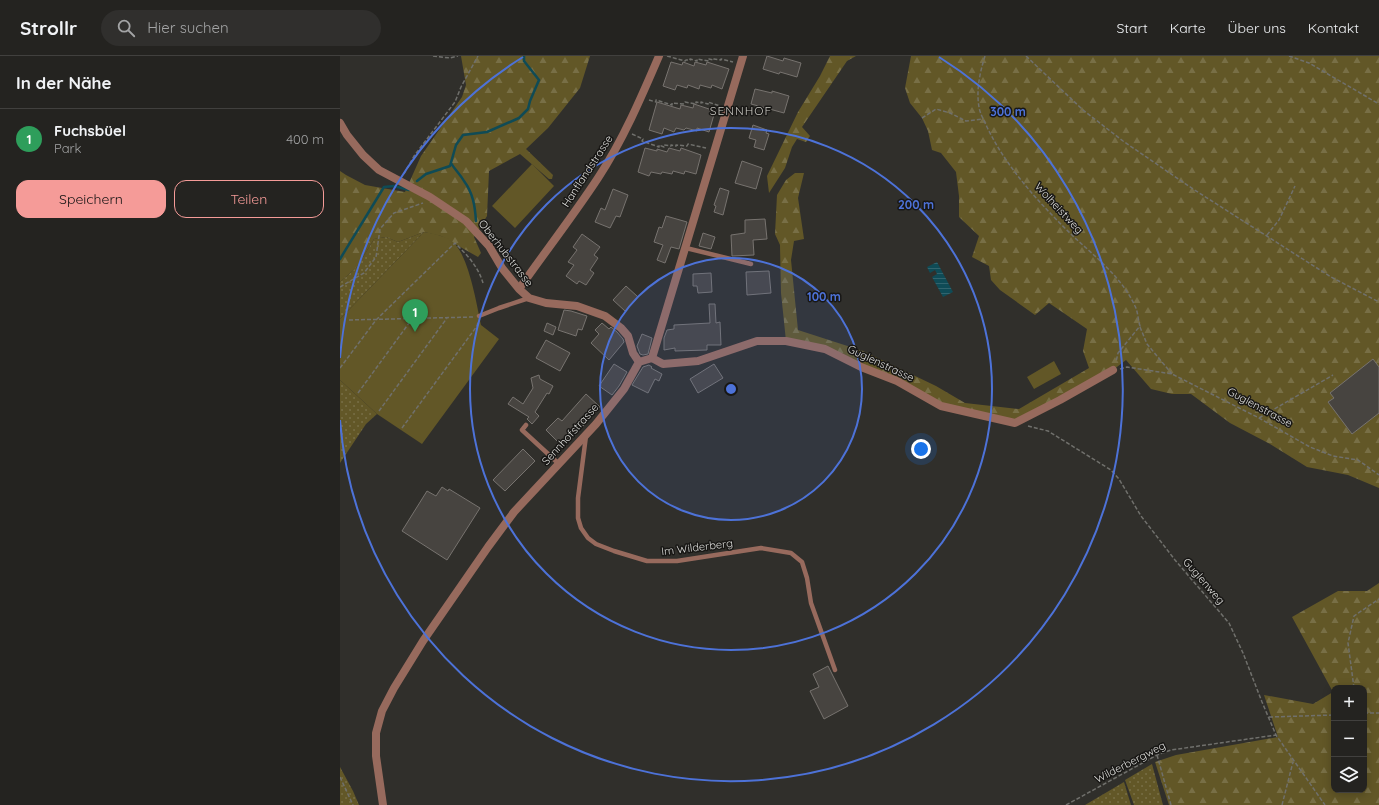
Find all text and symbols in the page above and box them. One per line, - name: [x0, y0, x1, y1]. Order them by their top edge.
- search box: [101, 10, 381, 46]
- text: Strollr: [20, 16, 77, 40]
- icon: search: [115, 17, 137, 39]
- text: Hier suchen: [147, 18, 229, 37]
- text: Start: [1116, 19, 1148, 37]
- text: Karte: [1170, 19, 1206, 37]
- text: Über uns: [1228, 19, 1286, 37]
- text: Kontakt: [1308, 19, 1359, 37]
- text: In der Nähe: [16, 72, 112, 93]
- district label: SENNHOF: [710, 103, 772, 118]
- text: 300 m: [990, 104, 1026, 119]
- text: Fuchsbüel: [54, 121, 126, 140]
- text: 1: [26, 131, 32, 147]
- text: 400 m: [286, 131, 324, 147]
- street label: Hanflandstrasse: [558, 132, 616, 210]
- text: Park: [54, 140, 82, 156]
- street label: Wolheistweg: [1032, 179, 1086, 237]
- button: Speichern: [16, 180, 166, 218]
- button: Teilen: [174, 180, 324, 218]
- text: 200 m: [898, 197, 934, 212]
- street label: Oberhubstrasse: [476, 217, 536, 289]
- text: 100 m: [807, 289, 841, 304]
- pin: 1: [402, 299, 428, 332]
- street label: Guglenstrasse: [845, 341, 917, 385]
- centre of rings: [724, 382, 738, 396]
- street label: Guglenstrasse: [1225, 384, 1295, 430]
- street label: Sennhofstrasse: [539, 400, 601, 468]
- your location: [911, 439, 931, 459]
- street label: Im Wilderberg: [660, 536, 734, 558]
- street label: Guglenweg: [1180, 555, 1228, 607]
- map controls: [1331, 685, 1367, 793]
- button: +: [1331, 685, 1367, 721]
- button: −: [1331, 721, 1367, 757]
- street label: Wilderbergweg: [1092, 738, 1168, 786]
- button: layers: [1331, 757, 1367, 793]

